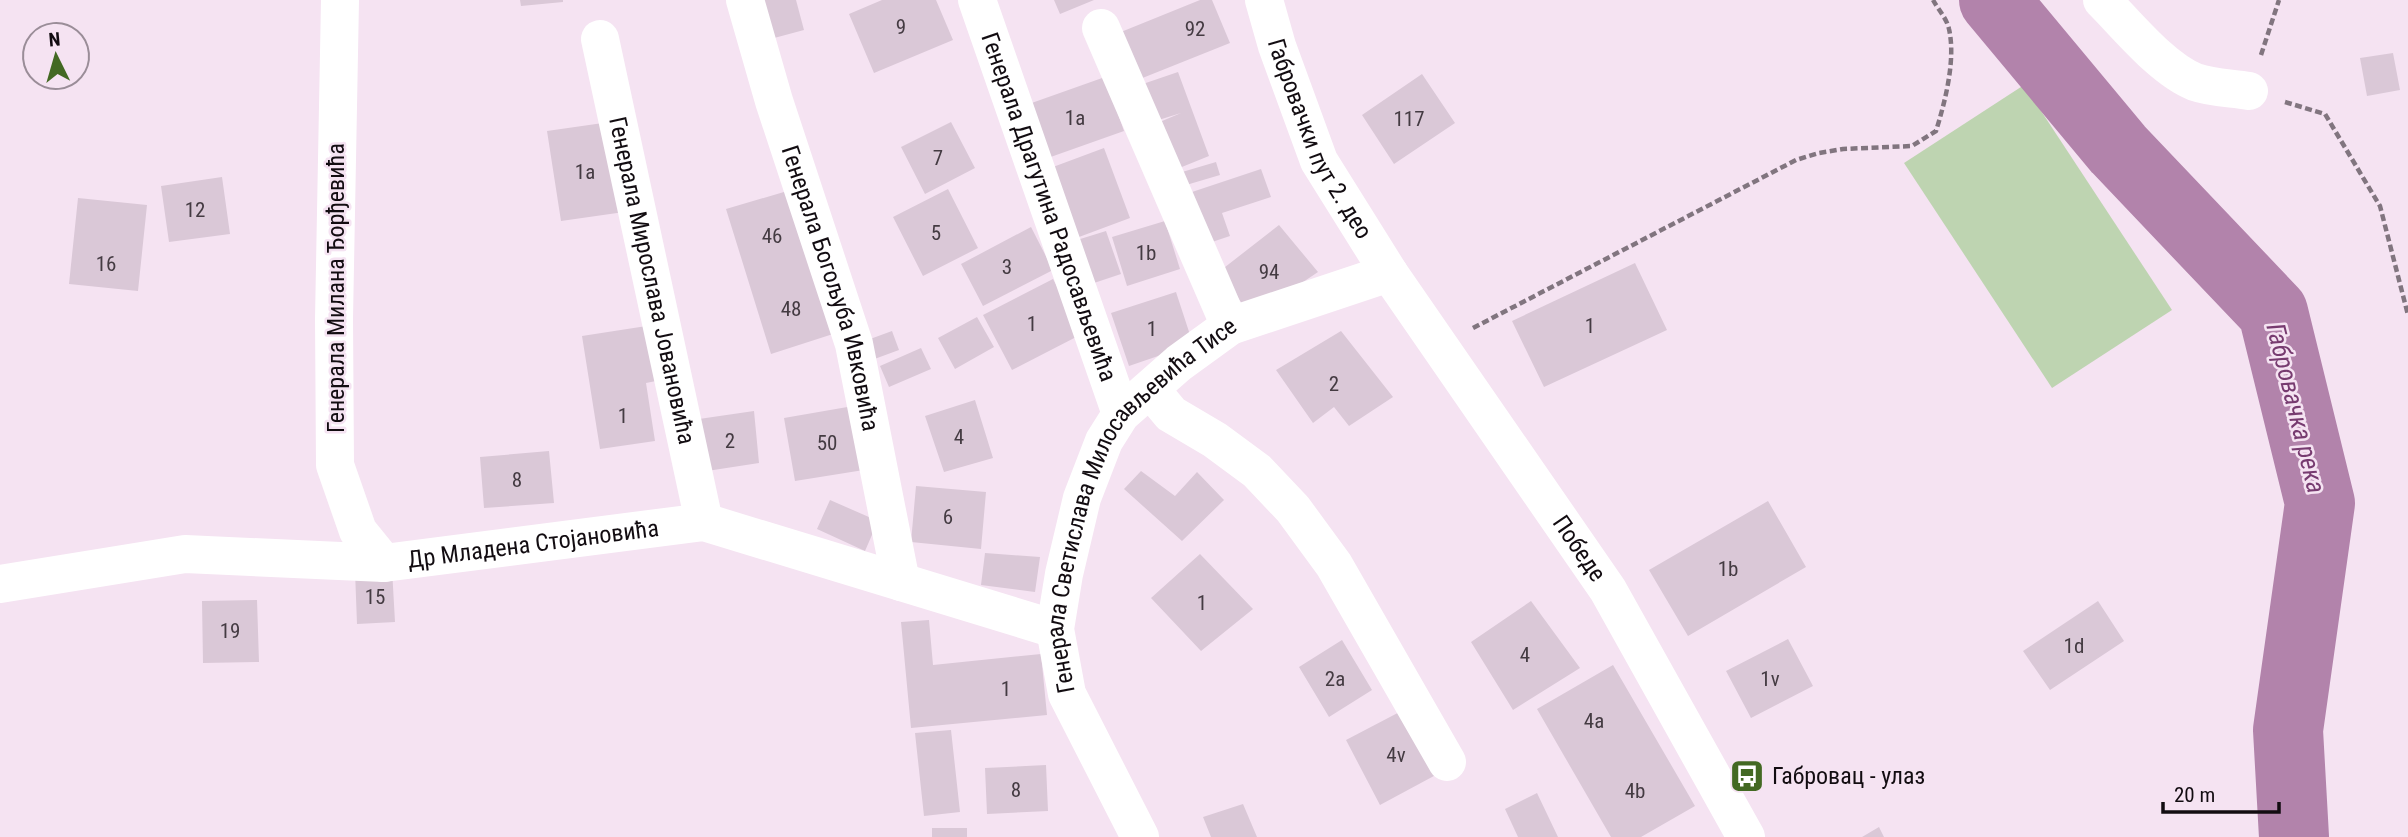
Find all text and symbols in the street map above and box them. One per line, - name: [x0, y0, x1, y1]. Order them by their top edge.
- house number: 9: [896, 15, 906, 39]
- house number: 92: [1185, 17, 1205, 41]
- north arrow: [21, 21, 91, 91]
- text: N: [48, 28, 61, 52]
- street label: Генерала Драгутина Радосављевића: [975, 29, 1123, 385]
- street label: Габровачки пут 2. део: [1262, 35, 1378, 244]
- house number: 1a: [1065, 106, 1085, 130]
- house number: 117: [1393, 107, 1425, 131]
- street label: Генерала Мирослава Јовановића: [603, 114, 701, 447]
- street label: Генерала Богољуба Ивковића: [776, 142, 885, 433]
- street label: Генерала Милана Ђорђевића: [322, 143, 350, 433]
- house number: 7: [933, 146, 943, 170]
- house number: 1a: [575, 160, 595, 184]
- house number: 12: [185, 198, 205, 222]
- house number: 5: [931, 221, 941, 245]
- house number: 46: [762, 224, 782, 248]
- house number: 1b: [1136, 241, 1156, 265]
- house number: 16: [96, 252, 116, 276]
- house number: 3: [1002, 255, 1012, 279]
- house number: 94: [1259, 260, 1279, 284]
- house number: 48: [781, 297, 801, 321]
- house number: 1: [1027, 312, 1037, 336]
- street label: Генерала Светислава Милосављевића Тисе: [1041, 312, 1242, 696]
- house number: 1: [1585, 314, 1595, 338]
- house number: 1: [1147, 317, 1157, 341]
- water label: Габровачка река: [2260, 320, 2332, 496]
- house number: 2: [1329, 372, 1339, 396]
- house number: 1: [618, 404, 628, 428]
- house number: 4: [954, 425, 964, 449]
- house number: 2: [725, 429, 735, 453]
- house number: 50: [817, 431, 837, 455]
- house number: 8: [512, 468, 522, 492]
- house number: 6: [943, 505, 953, 529]
- street label: Победе: [1547, 510, 1612, 587]
- street label: Др Младена Стојановића: [406, 514, 660, 574]
- house number: 1b: [1718, 557, 1738, 581]
- house number: 15: [365, 585, 385, 609]
- house number: 1: [1197, 591, 1207, 615]
- house number: 19: [220, 619, 240, 643]
- house number: 1d: [2064, 634, 2084, 658]
- house number: 4: [1520, 643, 1530, 667]
- house number: 2a: [1325, 667, 1345, 691]
- house number: 1v: [1760, 667, 1780, 691]
- house number: 1: [1001, 677, 1011, 701]
- house number: 4a: [1584, 709, 1604, 733]
- house number: 4v: [1386, 743, 1406, 767]
- bus stop icon: Габровац - улаз: [1728, 757, 1766, 795]
- place label: Габровац - улаз: [1772, 762, 1925, 790]
- scale bar: [2163, 770, 2278, 814]
- house number: 8: [1011, 778, 1021, 802]
- house number: 4b: [1625, 779, 1645, 803]
- text: 20 m: [2174, 783, 2215, 807]

